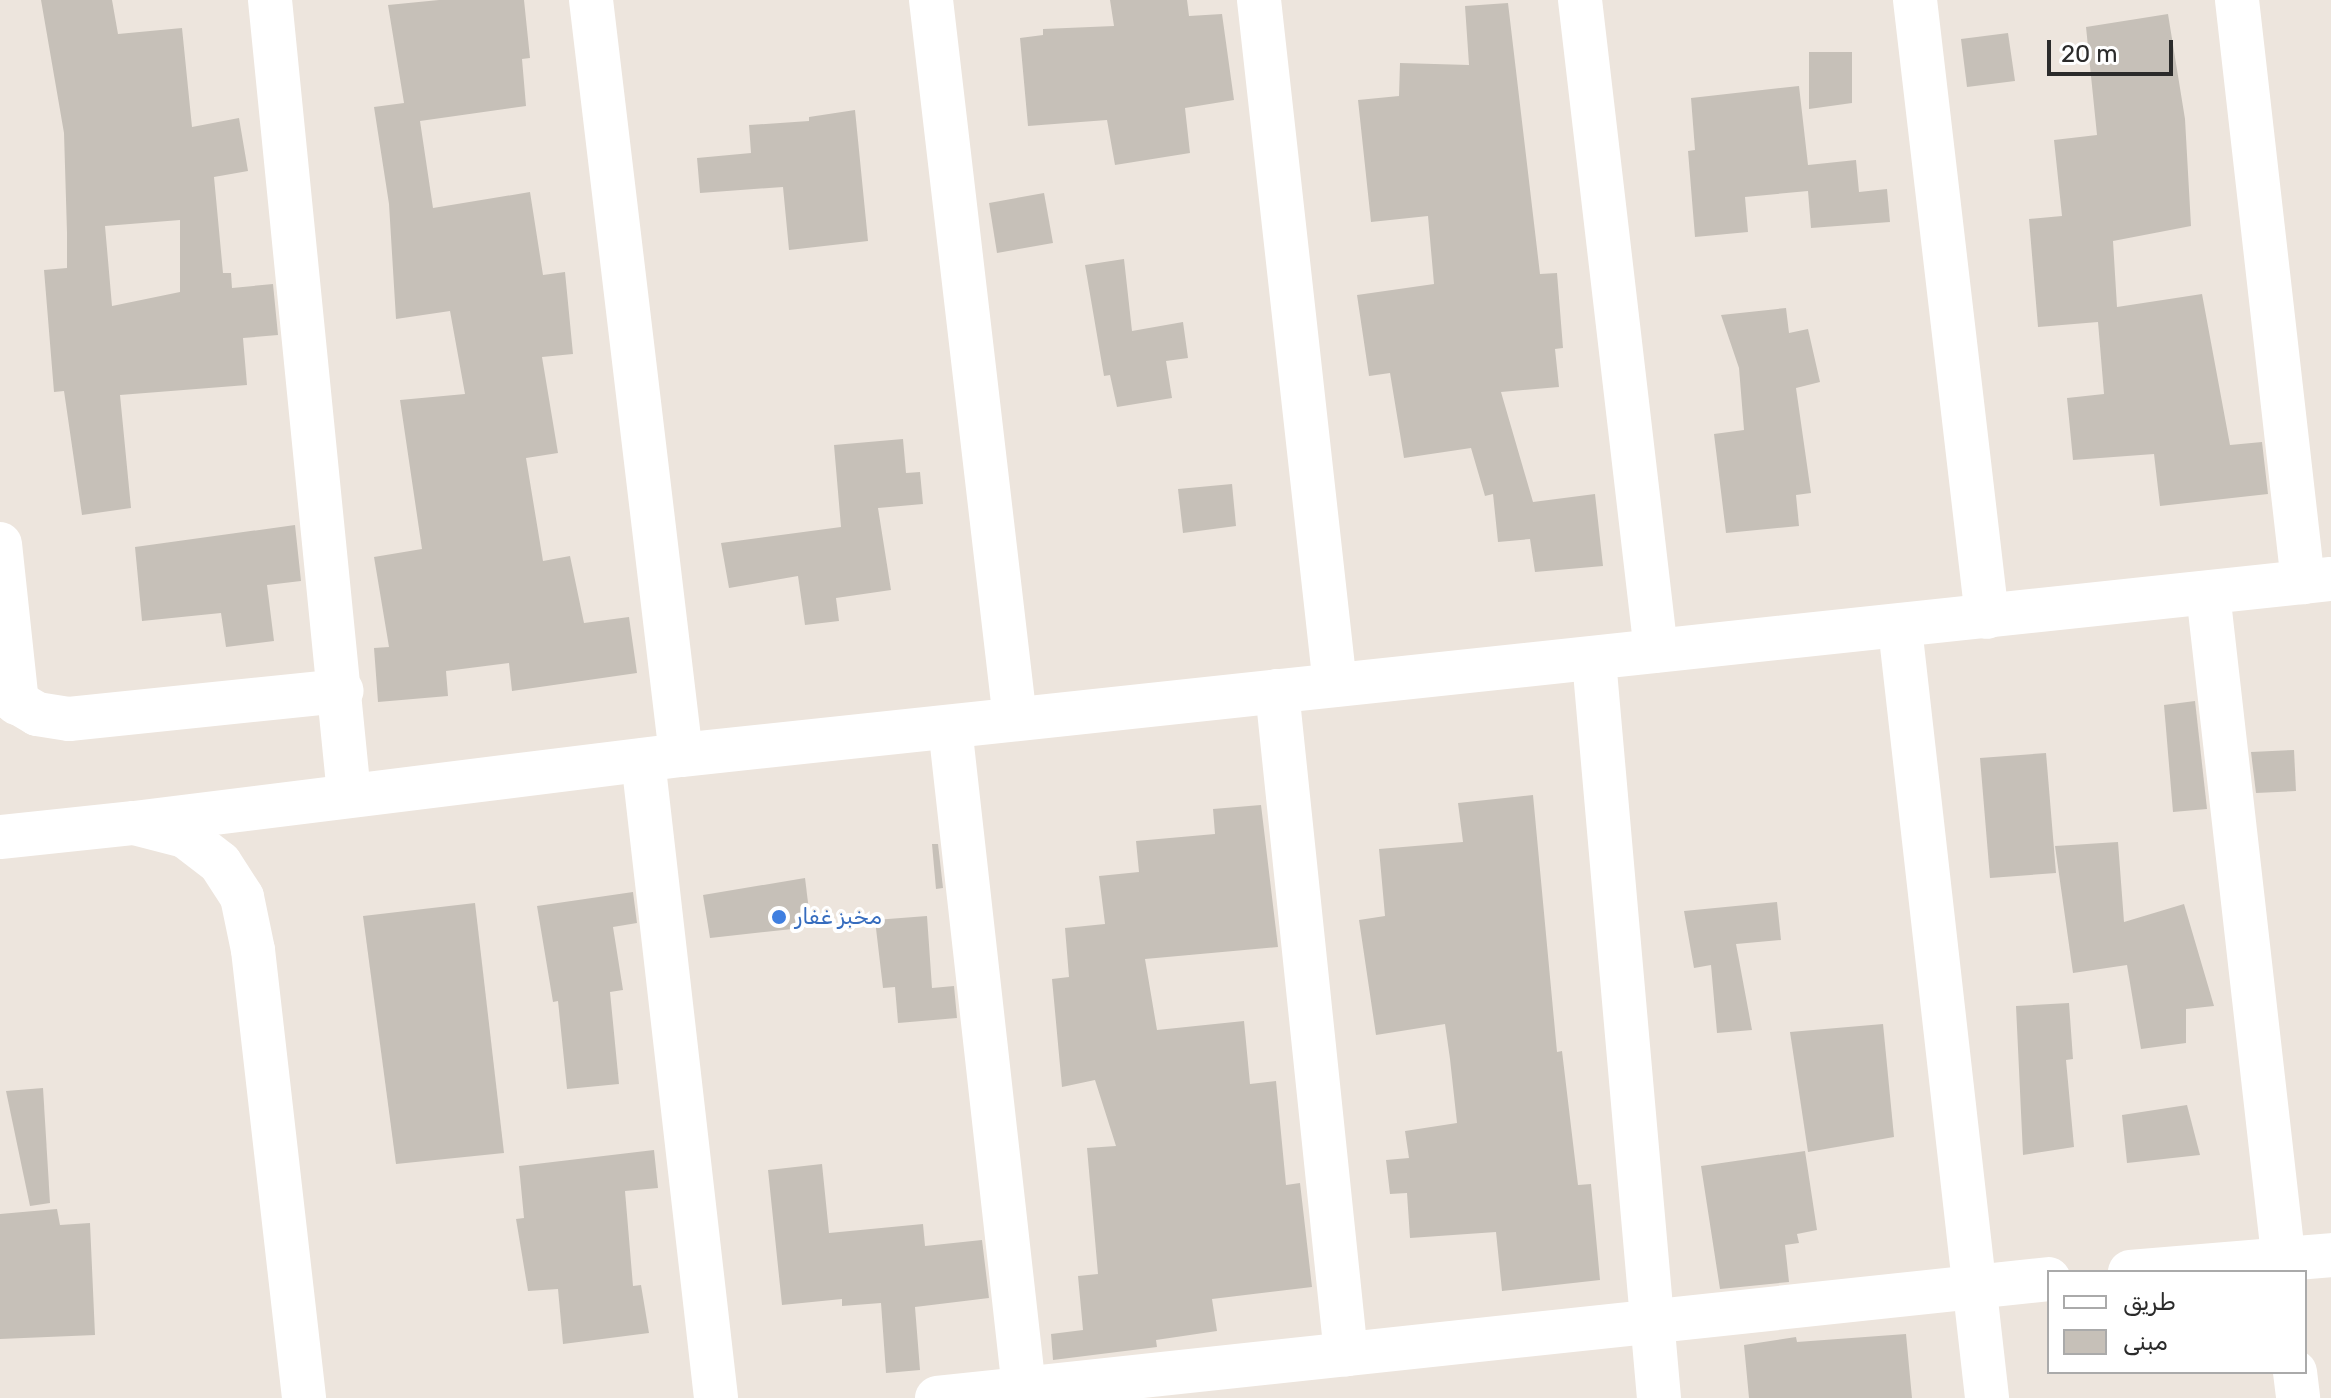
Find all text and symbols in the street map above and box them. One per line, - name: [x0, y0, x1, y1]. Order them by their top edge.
- scale bar: [2051, 24, 2177, 74]
- text: 20 m: [2061, 40, 2118, 68]
- place label: مخبز غفار: [795, 904, 882, 930]
- marker: مخبز غفار: [770, 908, 788, 926]
- legend: [2047, 1270, 2307, 1374]
- text: طريق: [2123, 1288, 2176, 1316]
- text: مبنى: [2123, 1328, 2168, 1356]

